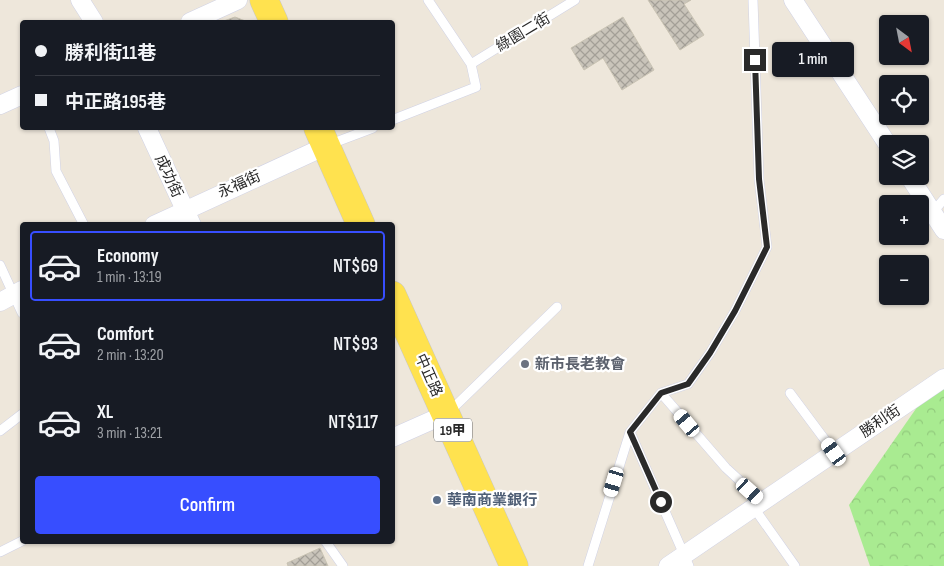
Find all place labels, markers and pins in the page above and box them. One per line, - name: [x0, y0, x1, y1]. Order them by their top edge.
- place label: 新市長老教會: [535, 355, 625, 374]
- marker: 新市長老教會: [519, 358, 531, 370]
- place label: 華南商業銀行: [447, 491, 537, 510]
- marker: 華南商業銀行: [431, 494, 443, 506]

